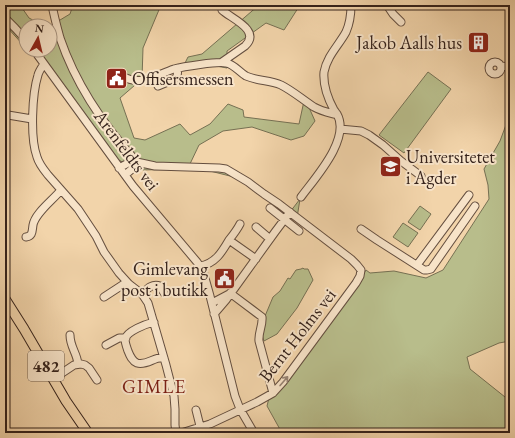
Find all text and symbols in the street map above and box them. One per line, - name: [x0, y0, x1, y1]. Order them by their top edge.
- north arrow: [18, 18, 58, 58]
- text: N: [34, 21, 45, 36]
- building icon: Jakob Aalls hus: [465, 29, 491, 55]
- place label: Jakob Aalls hus: [354, 31, 462, 54]
- public building icon: Offisersmessen: [104, 65, 130, 91]
- place label: Offisersmessen: [132, 67, 234, 90]
- street label: Arenfeldts vei: [89, 104, 165, 195]
- place label: Universitetet i Agder: [406, 145, 495, 189]
- school or university icon: Universitetet i Agder: [377, 153, 403, 179]
- place label: Gimlevang post i butikk: [121, 257, 209, 301]
- public building icon: Gimlevang post i butikk: [211, 265, 237, 291]
- street label: Bernt Holms vei: [253, 283, 341, 386]
- road number: 482: [28, 351, 64, 381]
- district label: GIMLE: [122, 374, 186, 399]
- one-way arrow: [279, 376, 288, 386]

